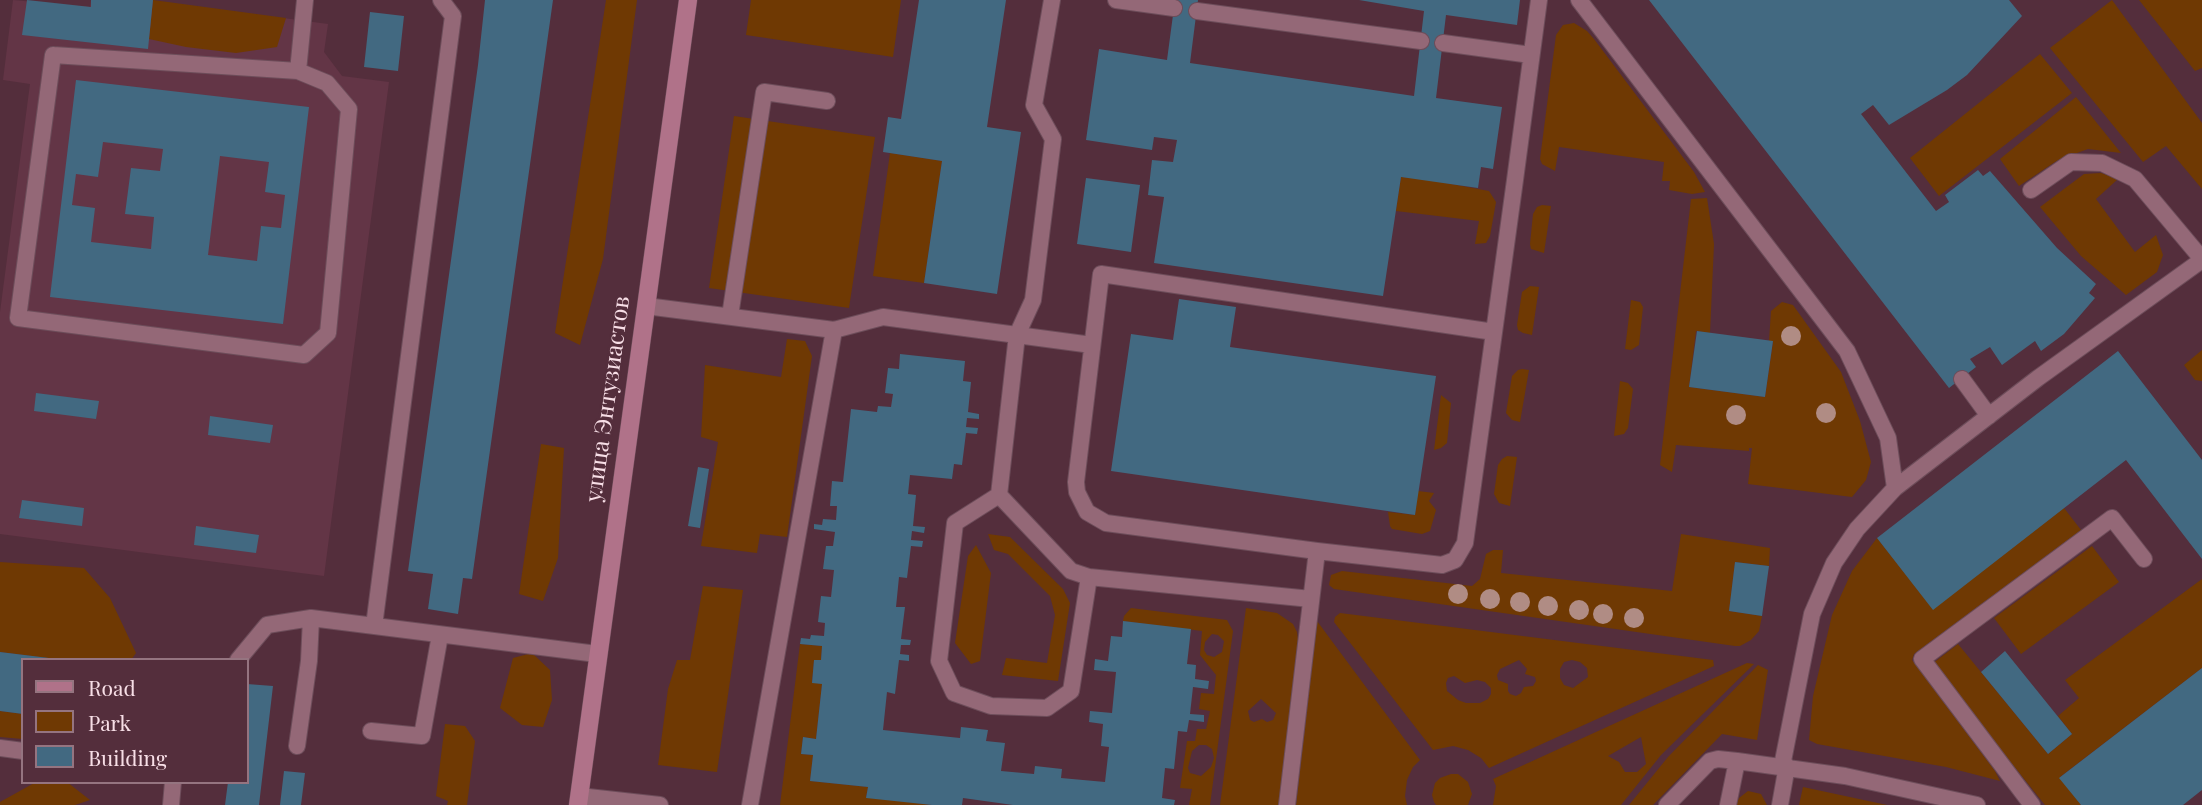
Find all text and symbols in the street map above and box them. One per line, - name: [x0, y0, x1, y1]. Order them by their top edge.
- street label: улица Энтузиастов: [580, 294, 636, 504]
- legend: [21, 658, 248, 784]
- text: Road: [88, 673, 136, 701]
- text: Park: [88, 708, 131, 736]
- text: Building: [88, 743, 167, 771]

